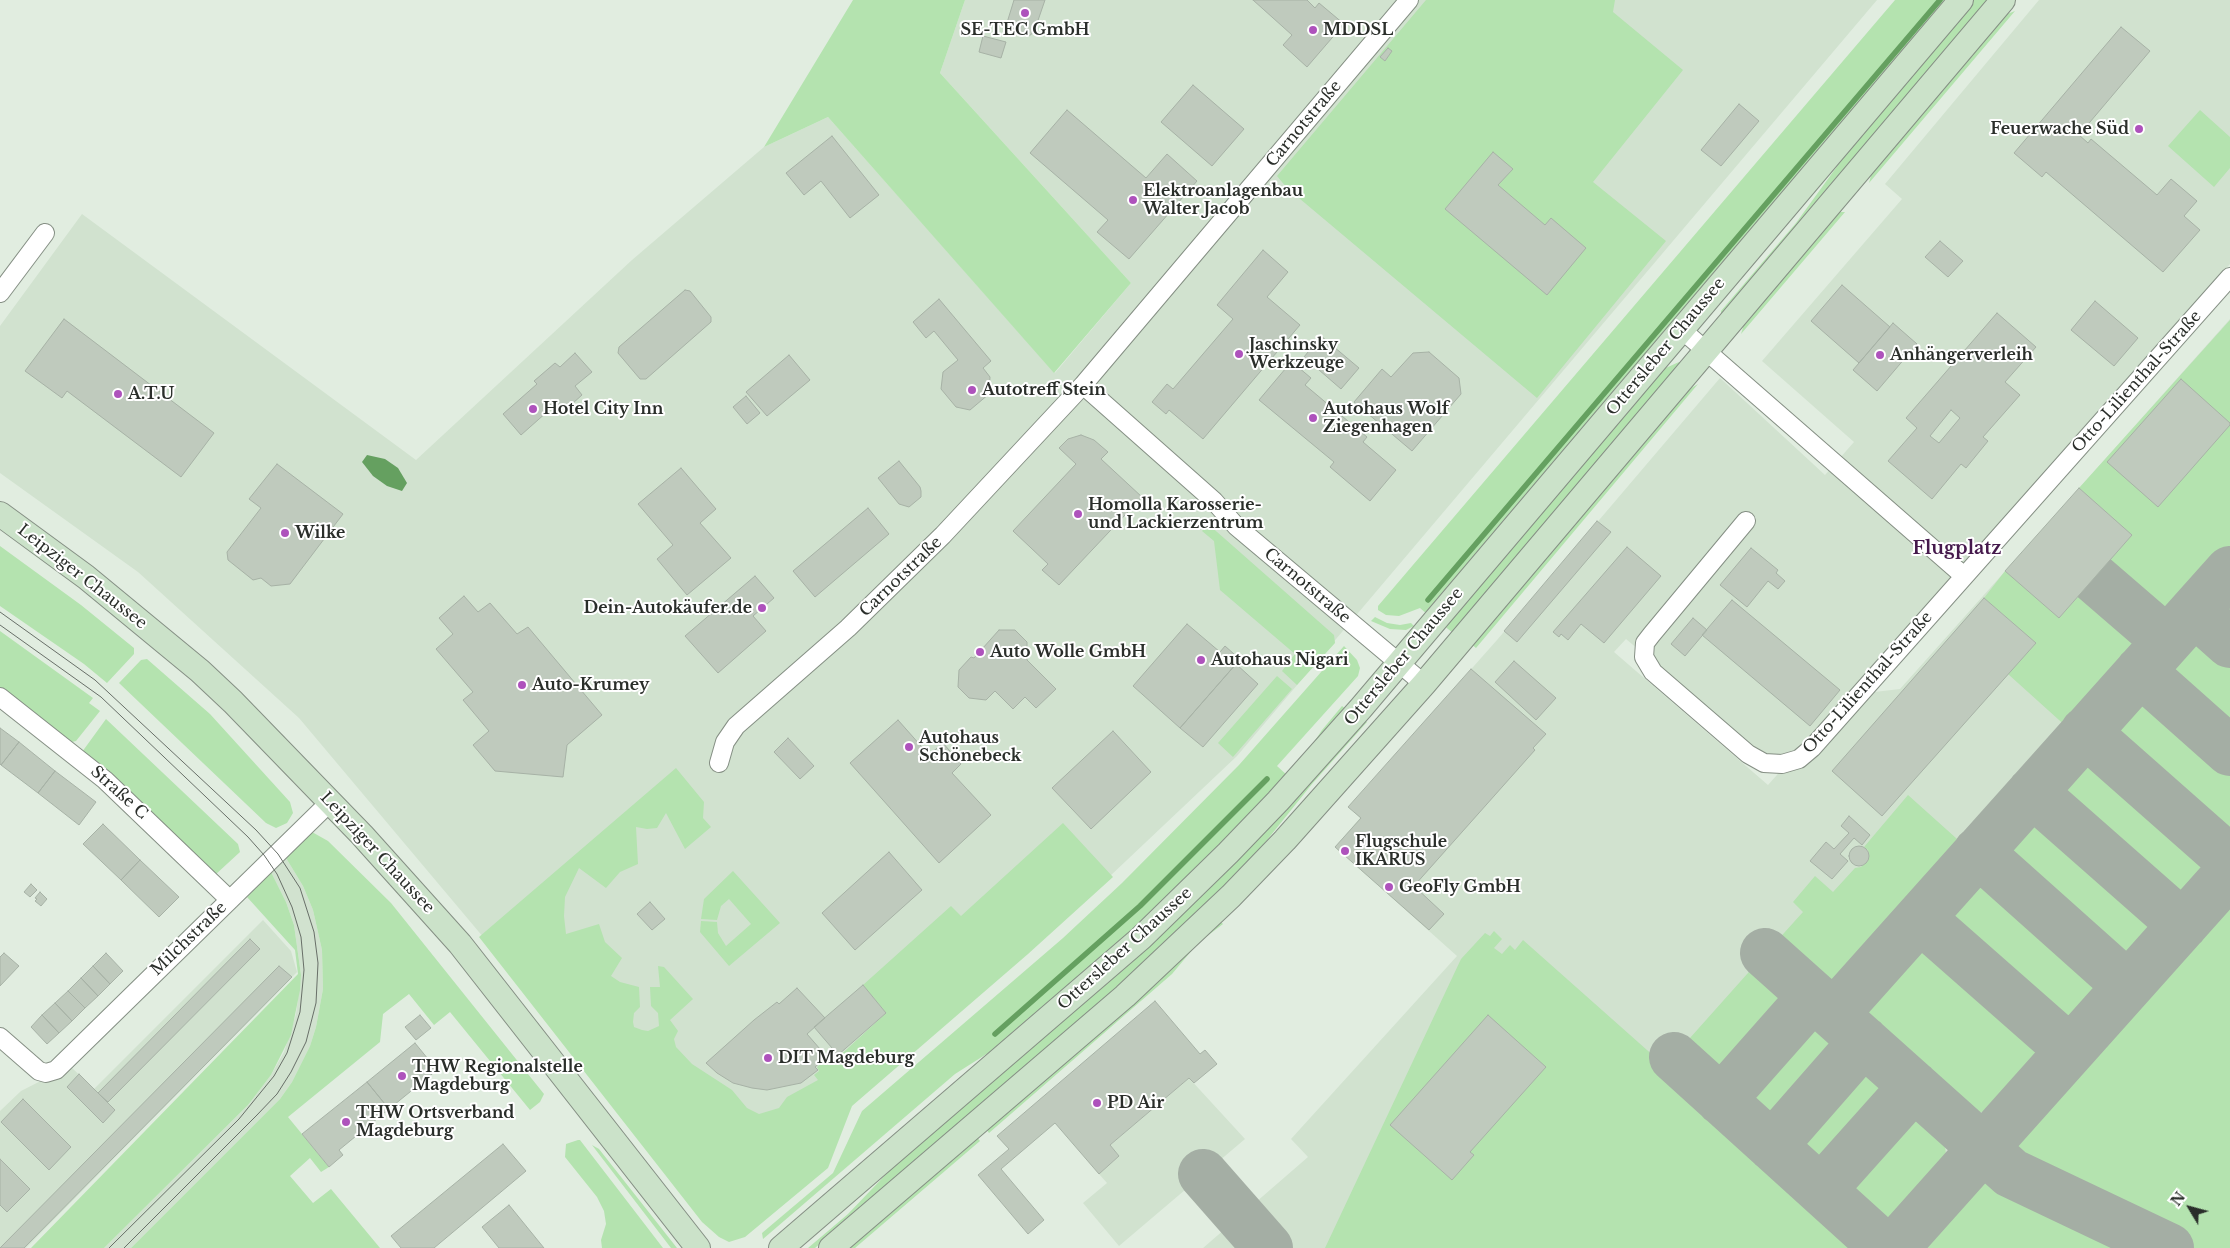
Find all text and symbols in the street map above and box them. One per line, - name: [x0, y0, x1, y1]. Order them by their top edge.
- marker: SE-TEC GmbH: [1019, 7, 1031, 19]
- place label: SE-TEC GmbH: [960, 20, 1090, 40]
- place label: MDDSL: [1323, 20, 1393, 40]
- marker: MDDSL: [1307, 24, 1319, 36]
- street label: Carnotstraße: [1262, 77, 1346, 171]
- place label: Feuerwache Süd: [1990, 119, 2129, 139]
- marker: Feuerwache Süd: [2133, 123, 2145, 135]
- place label: Elektroanlagenbau Walter Jacob: [1143, 181, 1303, 219]
- marker: Elektroanlagenbau Walter Jacob: [1127, 194, 1139, 206]
- street label: Ottersleber Chaussee: [1603, 274, 1729, 420]
- street label: Otto-Lilienthal-Straße: [2068, 307, 2206, 457]
- place label: Jaschinsky Werkzeuge: [1249, 335, 1344, 373]
- place label: Anhängerverleih: [1890, 345, 2033, 365]
- marker: Jaschinsky Werkzeuge: [1233, 348, 1245, 360]
- marker: Anhängerverleih: [1874, 349, 1886, 361]
- place label: Autotreff Stein: [982, 380, 1106, 400]
- place label: A.T.U: [128, 384, 174, 404]
- marker: Autotreff Stein: [966, 384, 978, 396]
- marker: A.T.U: [112, 388, 124, 400]
- place label: Hotel City Inn: [543, 399, 663, 419]
- place label: Autohaus Wolf Ziegenhagen: [1323, 399, 1449, 437]
- marker: Hotel City Inn: [527, 403, 539, 415]
- marker: Autohaus Wolf Ziegenhagen: [1307, 412, 1319, 424]
- place label: Homolla Karosserie- und Lackierzentrum: [1088, 495, 1264, 533]
- marker: Homolla Karosserie- und Lackierzentrum: [1072, 508, 1084, 520]
- street label: Leipziger Chaussee: [14, 521, 150, 633]
- place label: Wilke: [295, 523, 345, 543]
- marker: Wilke: [279, 527, 291, 539]
- street label: Carnotstraße: [856, 533, 946, 621]
- district label: Flugplatz: [1913, 538, 2001, 560]
- street label: Carnotstraße: [1260, 544, 1354, 628]
- street label: Ottersleber Chaussee: [1341, 584, 1467, 730]
- place label: Dein-Autokäufer.de: [584, 598, 752, 618]
- marker: Dein-Autokäufer.de: [756, 602, 768, 614]
- street label: Otto-Lilienthal-Straße: [1799, 608, 1937, 758]
- place label: Auto Wolle GmbH: [990, 642, 1146, 662]
- marker: Auto Wolle GmbH: [974, 646, 986, 658]
- place label: Autohaus Nigari: [1211, 650, 1348, 670]
- marker: Autohaus Nigari: [1195, 654, 1207, 666]
- place label: Auto-Krumey: [532, 675, 649, 695]
- marker: Auto-Krumey: [516, 679, 528, 691]
- place label: Autohaus Schönebeck: [919, 728, 1021, 766]
- marker: Autohaus Schönebeck: [903, 741, 915, 753]
- street label: Straße C: [86, 762, 152, 824]
- street label: Leipziger Chaussee: [316, 788, 438, 918]
- place label: Flugschule IKARUS: [1355, 832, 1447, 870]
- marker: Flugschule IKARUS: [1339, 845, 1351, 857]
- place label: GeoFly GmbH: [1399, 877, 1521, 897]
- marker: GeoFly GmbH: [1383, 881, 1395, 893]
- street label: Ottersleber Chaussee: [1054, 884, 1196, 1014]
- street label: Milchstraße: [147, 898, 231, 980]
- place label: DIT Magdeburg: [778, 1048, 914, 1068]
- marker: DIT Magdeburg: [762, 1052, 774, 1064]
- place label: THW Regionalstelle Magdeburg: [412, 1057, 583, 1095]
- marker: THW Regionalstelle Magdeburg: [396, 1070, 408, 1082]
- place label: PD Air: [1107, 1093, 1164, 1113]
- marker: PD Air: [1091, 1097, 1103, 1109]
- place label: THW Ortsverband Magdeburg: [356, 1103, 514, 1141]
- marker: THW Ortsverband Magdeburg: [340, 1116, 352, 1128]
- north arrow: [2165, 1183, 2215, 1233]
- text: N: [2167, 1188, 2189, 1210]

